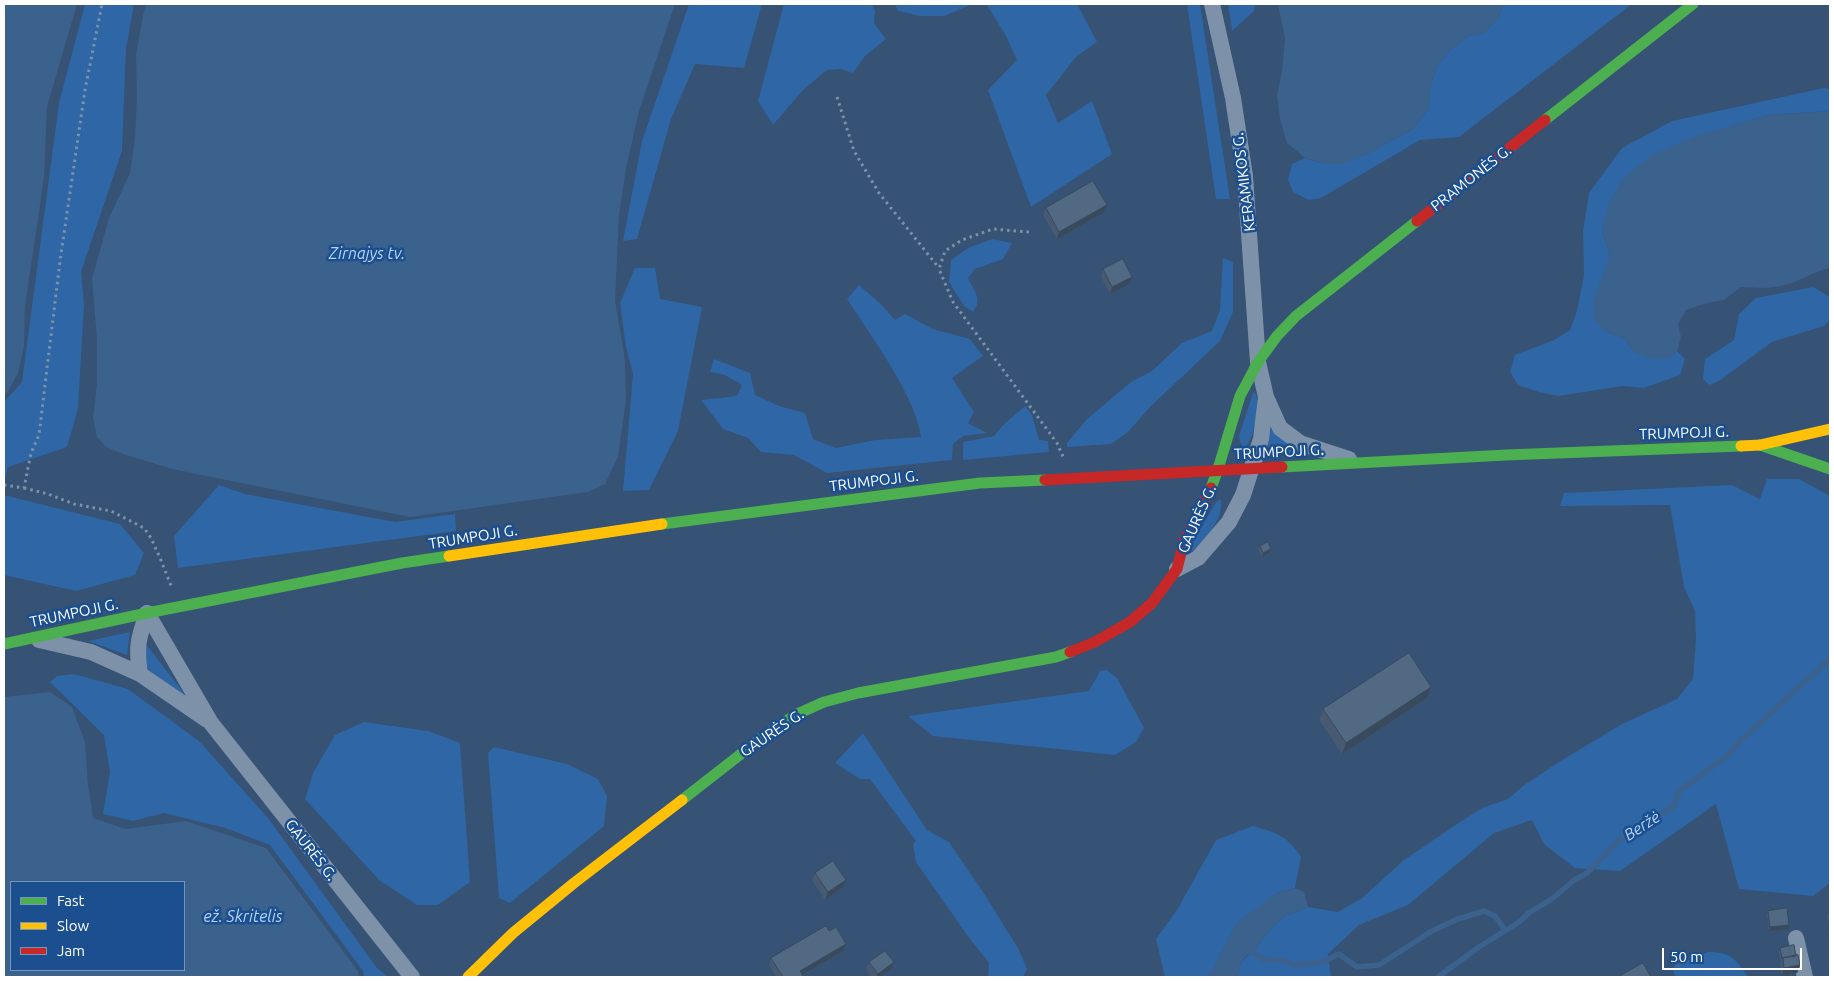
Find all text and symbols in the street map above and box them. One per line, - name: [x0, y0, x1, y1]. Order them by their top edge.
- street label: KERAMIKOS G.: [1229, 132, 1259, 232]
- street label: PRAMONĖS G.: [1427, 141, 1515, 215]
- water label: Zirnajys tv.: [329, 244, 405, 264]
- street label: TRUMPOJI G.: [1639, 422, 1729, 444]
- street label: TRUMPOJI G.: [1234, 441, 1324, 463]
- street label: TRUMPOJI G.: [828, 467, 920, 495]
- street label: GAURĖS G.: [1174, 482, 1220, 556]
- street label: TRUMPOJI G.: [427, 521, 519, 553]
- street label: TRUMPOJI G.: [28, 595, 120, 631]
- street label: GAURĖS G.: [737, 705, 807, 761]
- water label: Beržė: [1620, 807, 1664, 845]
- street label: GAURĖS G.: [281, 816, 341, 884]
- legend: [10, 881, 185, 971]
- text: Fast: [57, 892, 84, 909]
- water label: ež. Skritelis: [204, 907, 282, 927]
- text: Slow: [57, 917, 89, 934]
- scale bar: [1664, 938, 1804, 970]
- text: Jam: [57, 942, 85, 959]
- text: 50 m: [1670, 948, 1703, 965]

